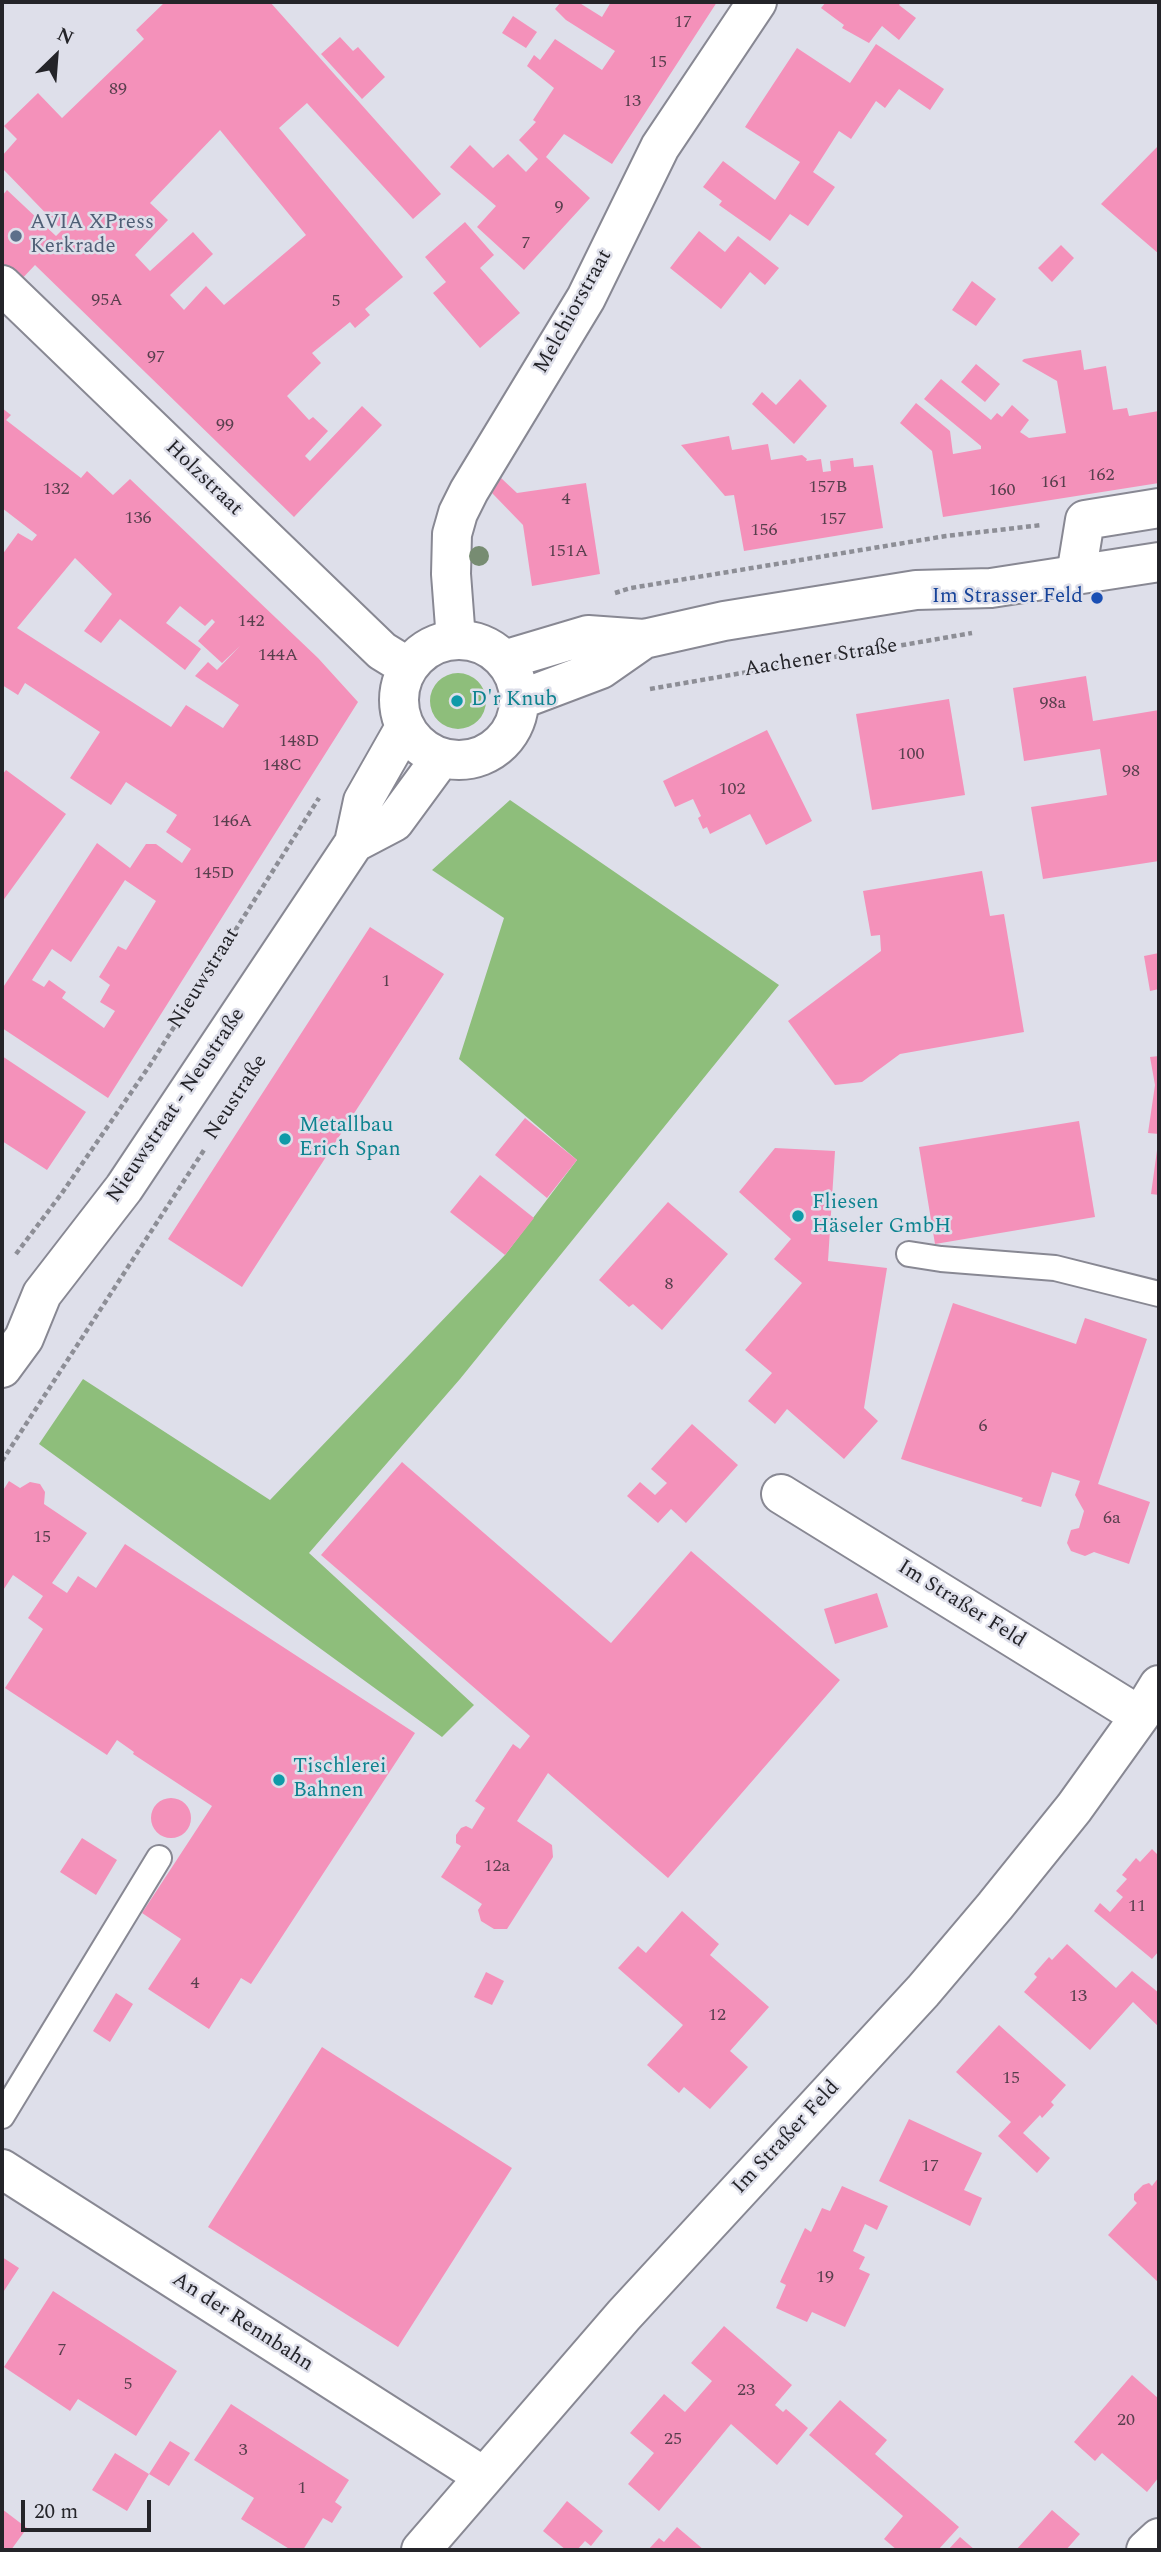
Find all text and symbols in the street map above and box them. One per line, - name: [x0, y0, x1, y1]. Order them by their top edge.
- house number: 17: [674, 12, 692, 34]
- text: N: [52, 20, 78, 53]
- north arrow: [21, 21, 91, 91]
- house number: 15: [649, 52, 667, 74]
- house number: 89: [109, 79, 127, 101]
- house number: 13: [623, 91, 641, 113]
- house number: 9: [555, 197, 563, 219]
- place label: AVIA XPress Kerkrade: [30, 211, 154, 261]
- marker: AVIA XPress Kerkrade: [8, 228, 24, 244]
- house number: 7: [522, 233, 530, 255]
- street label: Melchiorstraat: [530, 246, 618, 378]
- house number: 95A: [91, 290, 123, 312]
- house number: 5: [332, 291, 340, 313]
- house number: 97: [147, 347, 165, 369]
- house number: 99: [216, 415, 234, 437]
- street label: Holzstraat: [159, 436, 247, 522]
- house number: 162: [1088, 465, 1114, 487]
- house number: 161: [1041, 472, 1067, 494]
- house number: 157B: [809, 477, 847, 499]
- house number: 132: [43, 479, 69, 501]
- house number: 160: [989, 480, 1015, 502]
- house number: 4: [562, 489, 570, 511]
- house number: 136: [125, 508, 151, 530]
- house number: 157: [820, 509, 846, 531]
- house number: 156: [751, 520, 777, 542]
- house number: 151A: [548, 541, 588, 563]
- place label: Im Strasser Feld: [932, 585, 1083, 611]
- marker: Im Strasser Feld: [1089, 590, 1105, 606]
- house number: 142: [238, 611, 264, 633]
- street label: Aachener Straße: [743, 634, 899, 684]
- house number: 144A: [258, 645, 298, 667]
- place label: D'r Knub: [471, 688, 557, 714]
- marker: D'r Knub: [449, 693, 465, 709]
- house number: 98a: [1040, 693, 1066, 715]
- house number: 148D: [279, 731, 319, 753]
- house number: 100: [898, 744, 924, 766]
- house number: 148C: [262, 755, 302, 777]
- house number: 98: [1122, 761, 1140, 783]
- house number: 102: [719, 779, 745, 801]
- house number: 146A: [212, 811, 252, 833]
- house number: 145D: [194, 863, 234, 885]
- street label: Nieuwstraat: [164, 924, 246, 1034]
- house number: 1: [382, 971, 390, 993]
- street label: Nieuwstraat - Neustraße: [102, 1004, 252, 1208]
- street label: Neustraße: [200, 1051, 274, 1145]
- place label: Metallbau Erich Span: [299, 1114, 401, 1164]
- marker: Metallbau Erich Span: [277, 1131, 293, 1147]
- place label: Fliesen Häseler GmbH: [812, 1191, 951, 1241]
- marker: Fliesen Häseler GmbH: [790, 1208, 806, 1224]
- house number: 8: [665, 1274, 673, 1296]
- house number: 6: [979, 1416, 987, 1438]
- house number: 6a: [1103, 1508, 1121, 1530]
- house number: 15: [33, 1527, 51, 1549]
- street label: Im Straßer Feld: [892, 1556, 1030, 1654]
- place label: Tischlerei Bahnen: [293, 1755, 386, 1805]
- marker: Tischlerei Bahnen: [271, 1772, 287, 1788]
- house number: 12a: [484, 1856, 510, 1878]
- house number: 11: [1128, 1896, 1146, 1918]
- house number: 4: [191, 1973, 199, 1995]
- house number: 13: [1069, 1986, 1087, 2008]
- house number: 12: [708, 2005, 726, 2027]
- house number: 15: [1002, 2068, 1020, 2090]
- street label: Im Straßer Feld: [728, 2076, 846, 2200]
- house number: 17: [921, 2156, 939, 2178]
- house number: 19: [816, 2267, 834, 2289]
- street label: An der Rennbahn: [167, 2268, 317, 2378]
- house number: 7: [58, 2340, 66, 2362]
- house number: 5: [124, 2374, 132, 2396]
- house number: 23: [737, 2380, 755, 2402]
- house number: 20: [1117, 2410, 1135, 2432]
- house number: 25: [664, 2429, 682, 2451]
- house number: 3: [239, 2440, 247, 2462]
- house number: 1: [298, 2478, 306, 2500]
- scale bar: [24, 2486, 154, 2530]
- text: 20 m: [34, 2496, 78, 2528]

